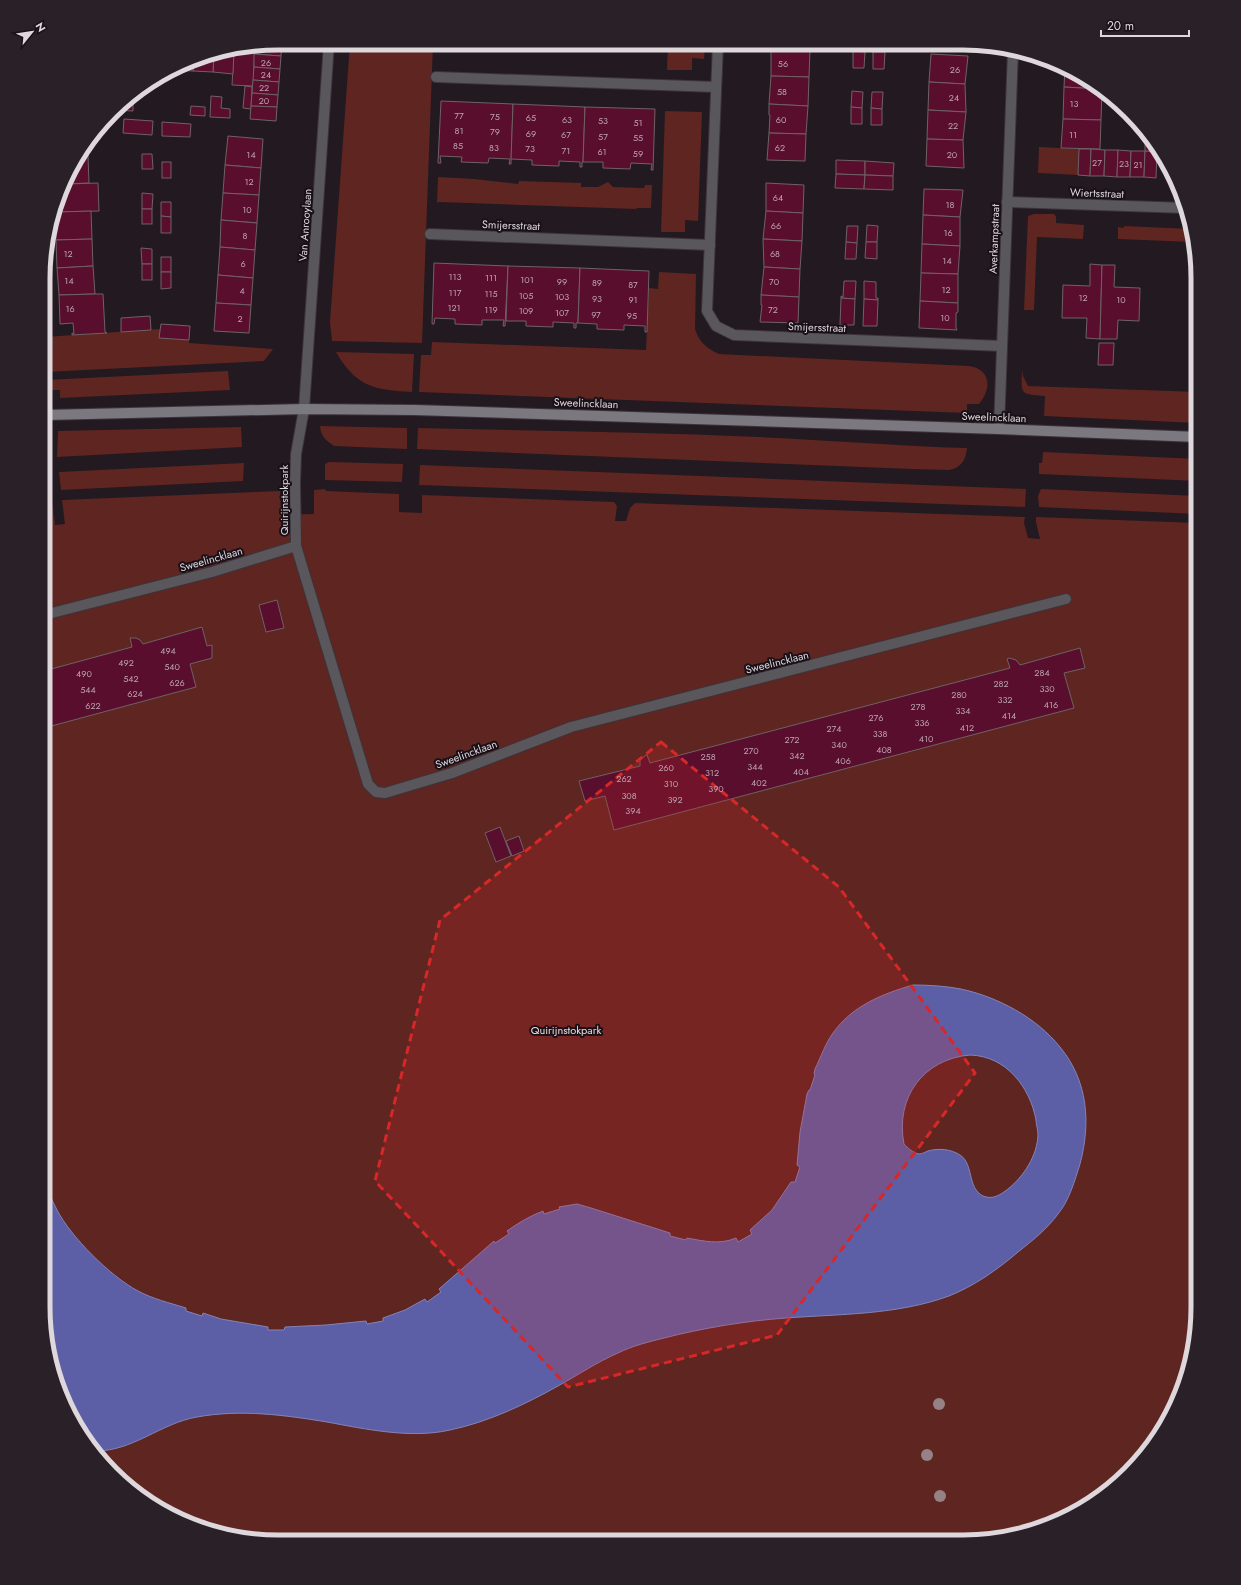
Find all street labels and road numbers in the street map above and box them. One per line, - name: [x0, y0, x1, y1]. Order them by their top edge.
- street label: Wiertsstraat: [1070, 184, 1125, 202]
- street label: Van Anrooylaan: [294, 188, 316, 262]
- street label: Averkampstraat: [985, 203, 1003, 274]
- street label: Smijersstraat: [482, 216, 541, 234]
- street label: Smijersstraat: [788, 318, 847, 336]
- street label: Sweelincklaan: [553, 394, 619, 412]
- street label: Sweelincklaan: [961, 408, 1027, 426]
- street label: Quirijnstokpark: [276, 465, 292, 535]
- street label: Sweelincklaan: [178, 542, 244, 576]
- street label: Sweelincklaan: [744, 646, 810, 678]
- street label: Sweelincklaan: [433, 735, 499, 773]

